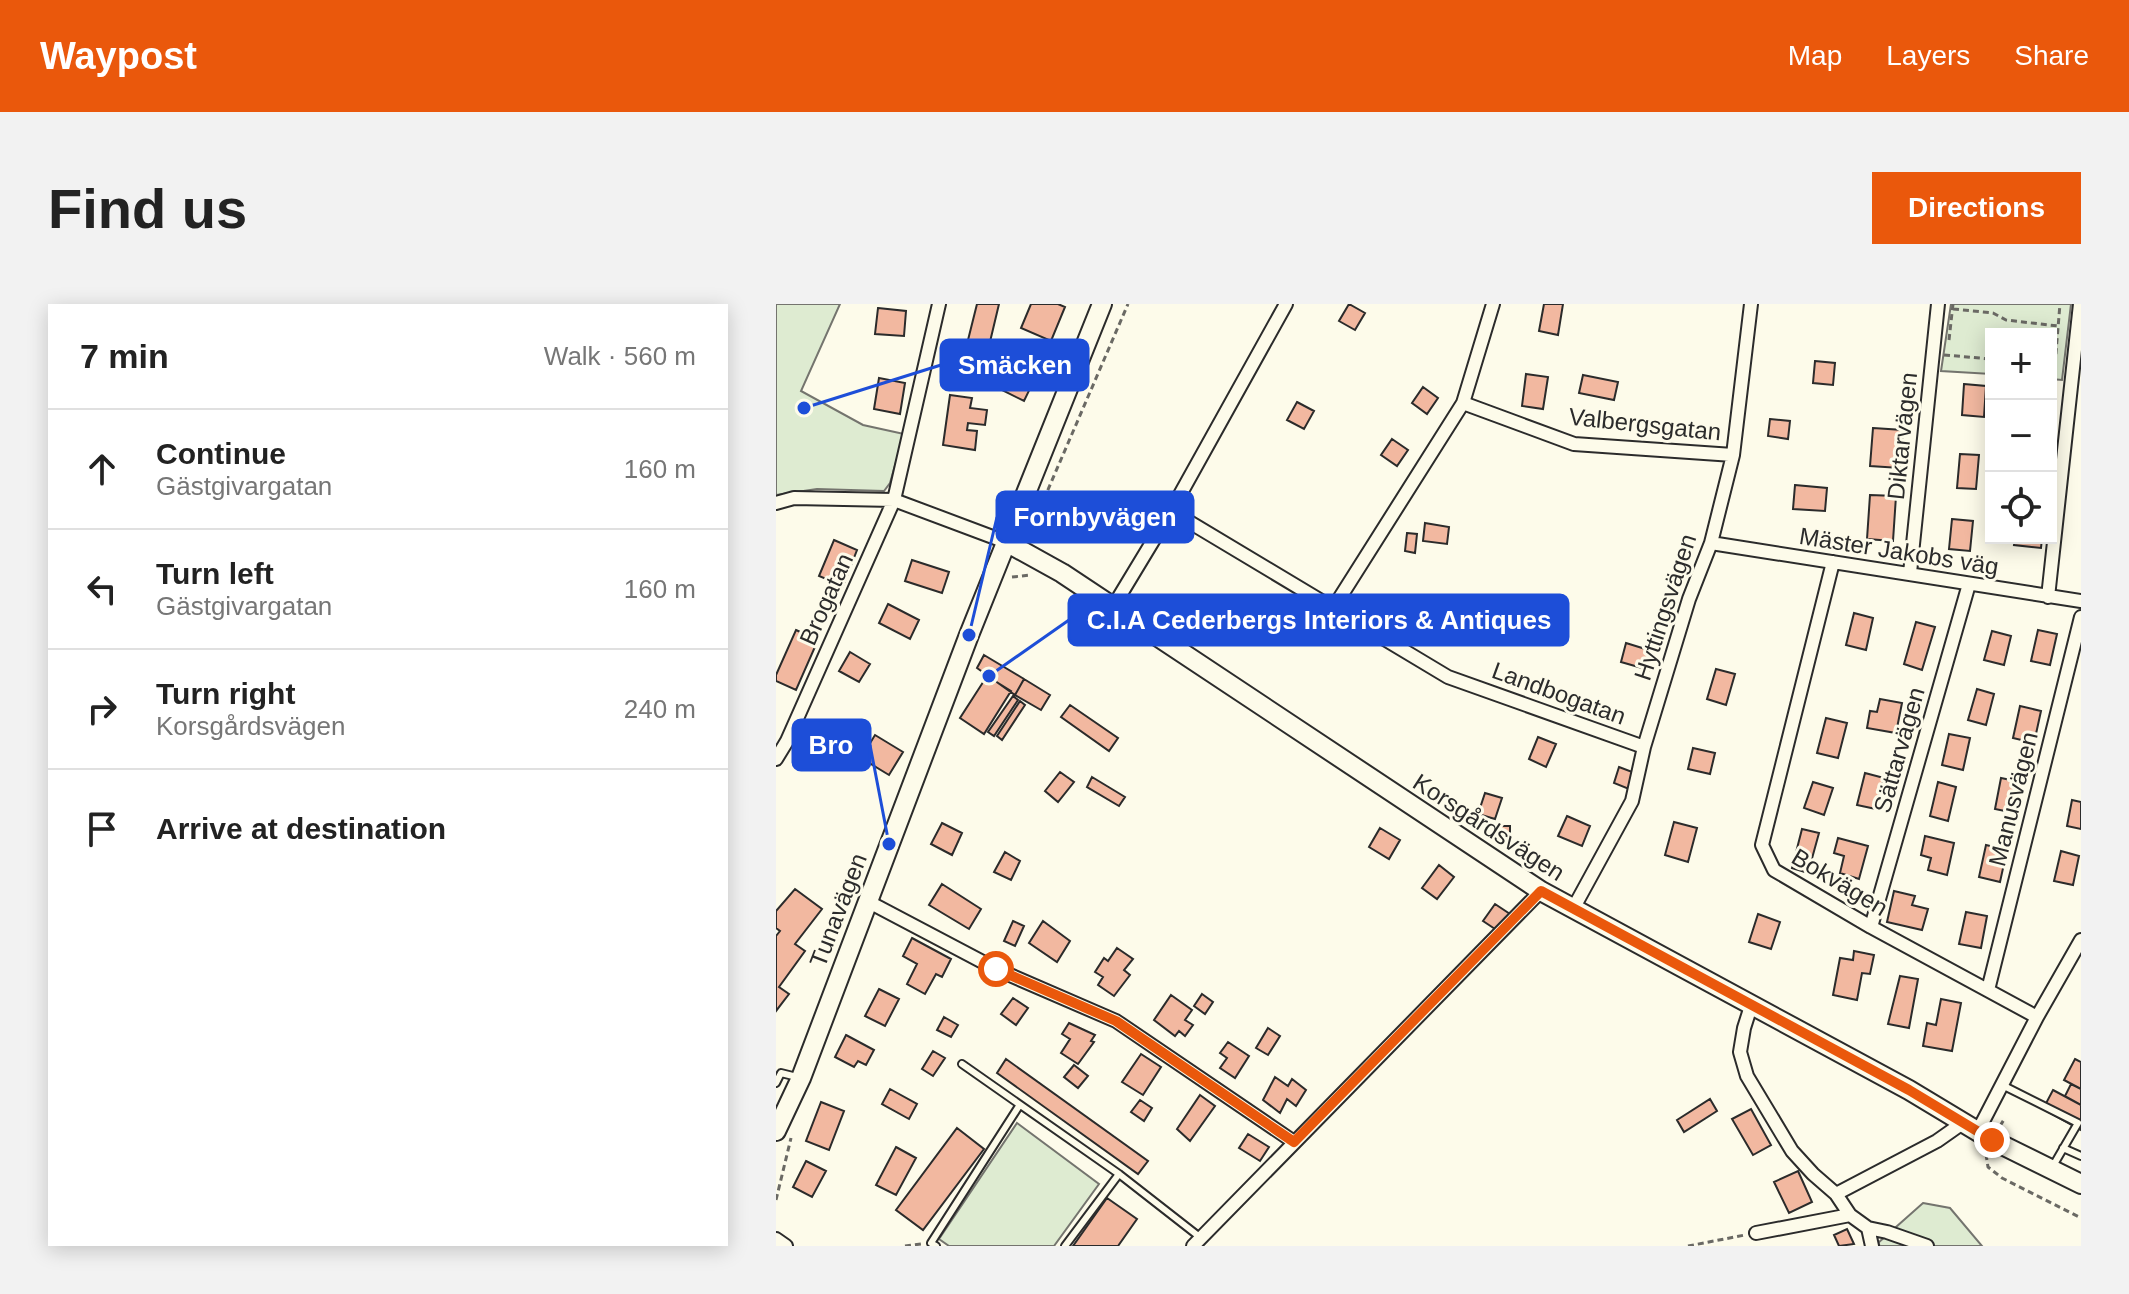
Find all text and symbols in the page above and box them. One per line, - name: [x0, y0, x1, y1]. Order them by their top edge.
- text: Waypost: [40, 35, 197, 77]
- text: Map: [1788, 40, 1842, 71]
- text: Layers: [1886, 40, 1970, 71]
- text: Share: [2014, 40, 2089, 71]
- button: Directions: [1872, 172, 2081, 244]
- text: Find us: [48, 177, 247, 240]
- map controls: [1985, 328, 2057, 544]
- button: +: [1985, 328, 2057, 400]
- text: 7 min: [80, 337, 169, 375]
- callout: Smäcken: [941, 340, 1088, 390]
- text: Walk · 560 m: [544, 341, 696, 371]
- text: Smäcken: [958, 350, 1072, 380]
- street label: Diktarvägen: [1882, 371, 1922, 501]
- button: −: [1985, 400, 2057, 472]
- street label: Valbergsgatan: [1568, 403, 1722, 445]
- text: Continue: [156, 437, 286, 470]
- icon: ahead: [80, 447, 124, 491]
- text: 160 m: [624, 454, 696, 484]
- text: Gästgivargatan: [156, 471, 332, 501]
- button: locate: [1985, 472, 2057, 544]
- callout: Fornbyvägen: [997, 492, 1193, 542]
- text: Fornbyvägen: [1013, 502, 1177, 532]
- street label: Mäster Jakobs väg: [1797, 522, 2001, 580]
- street label: Hyttingsvägen: [1629, 531, 1701, 683]
- street label: Brogatan: [794, 549, 858, 649]
- text: Turn left: [156, 557, 274, 590]
- icon: left: [80, 567, 124, 611]
- text: 160 m: [624, 574, 696, 604]
- text: Gästgivargatan: [156, 591, 332, 621]
- callout: C.I.A Cederbergs Interiors & Antiques: [1069, 595, 1568, 645]
- text: C.I.A Cederbergs Interiors & Antiques: [1087, 605, 1551, 635]
- street label: Landbogatan: [1489, 656, 1629, 730]
- text: Turn right: [156, 677, 295, 710]
- street label: Sättarvägen: [1868, 684, 1930, 816]
- icon: right: [80, 687, 124, 731]
- text: 240 m: [624, 694, 696, 724]
- text: Korsgårdsvägen: [156, 711, 345, 741]
- callout: Bro: [793, 720, 870, 770]
- street label: Manusvägen: [1983, 729, 2043, 869]
- text: Bro: [809, 730, 853, 760]
- street label: Korsgårdsvägen: [1408, 768, 1570, 886]
- icon: arrive: [80, 807, 124, 851]
- text: Arrive at destination: [156, 812, 446, 845]
- street label: Bokvägen: [1787, 843, 1893, 921]
- street label: Tunavägen: [804, 850, 872, 970]
- route start: [978, 951, 1014, 987]
- route end: [1974, 1122, 2010, 1158]

